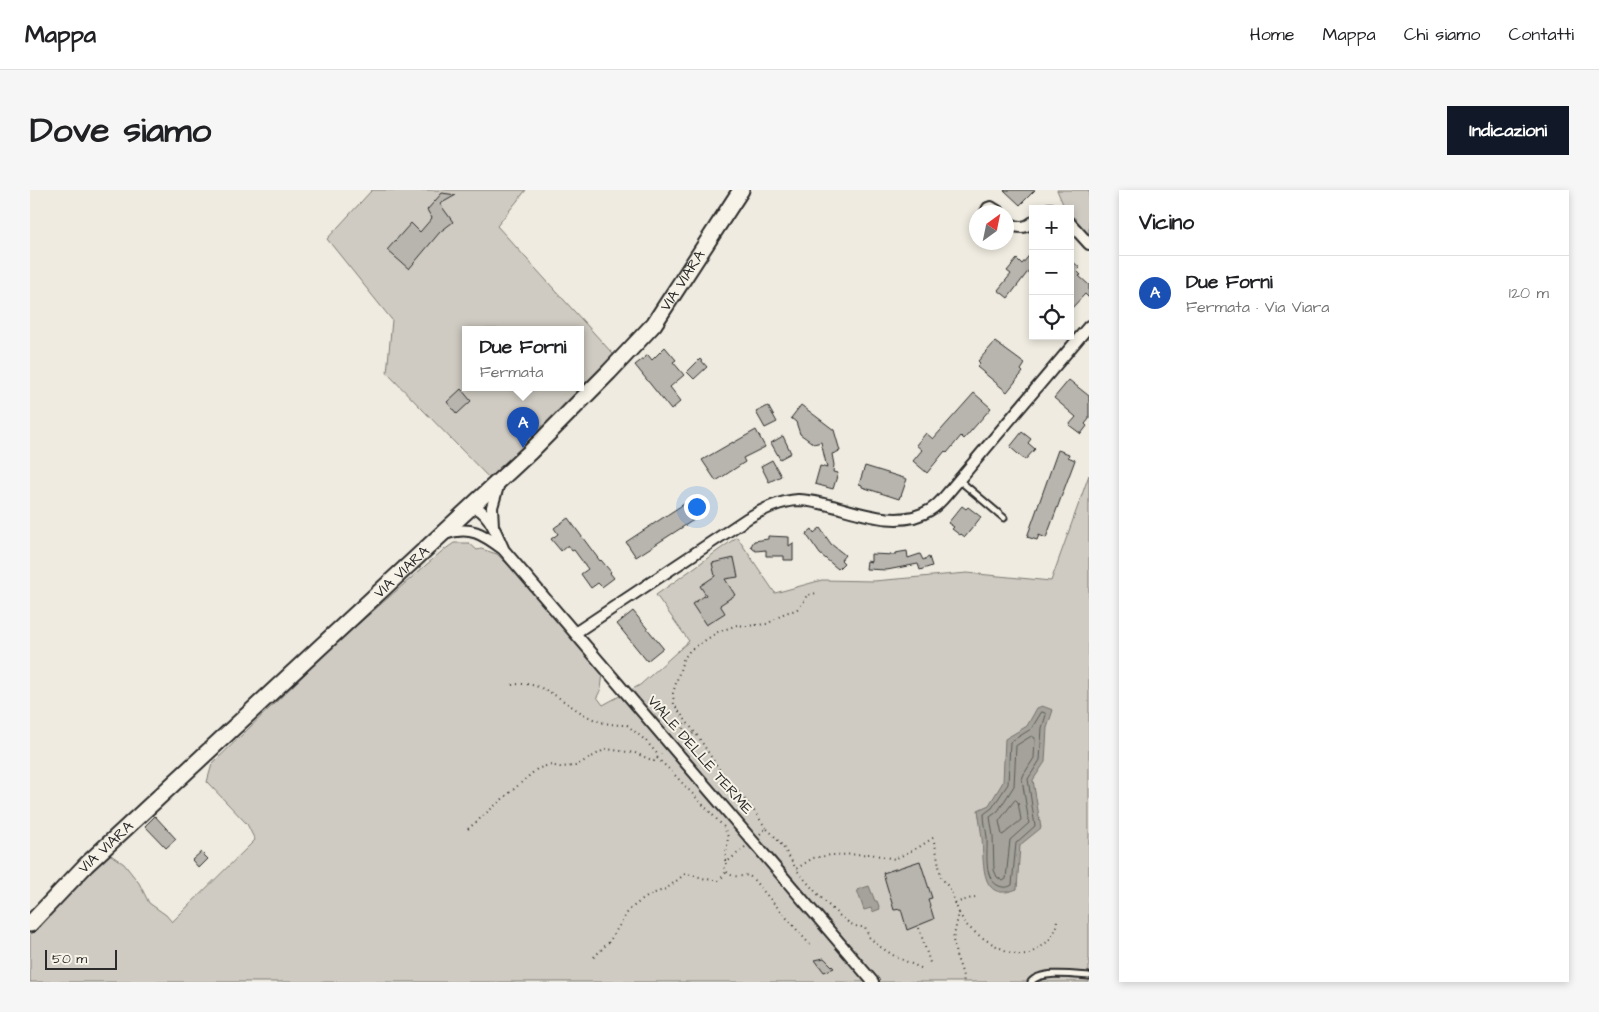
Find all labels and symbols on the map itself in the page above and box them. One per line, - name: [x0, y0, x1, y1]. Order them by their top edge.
- north arrow: [969, 205, 1014, 250]
- street label: VIA VIARA: [655, 245, 710, 315]
- pin: A: [507, 407, 539, 448]
- your location: [684, 494, 710, 520]
- street label: VIA VIARA: [369, 540, 434, 603]
- street label: VIALE DELLE TERME: [643, 691, 758, 819]
- street label: VIA VIARA: [73, 815, 138, 878]
- scale bar: [45, 947, 118, 970]

